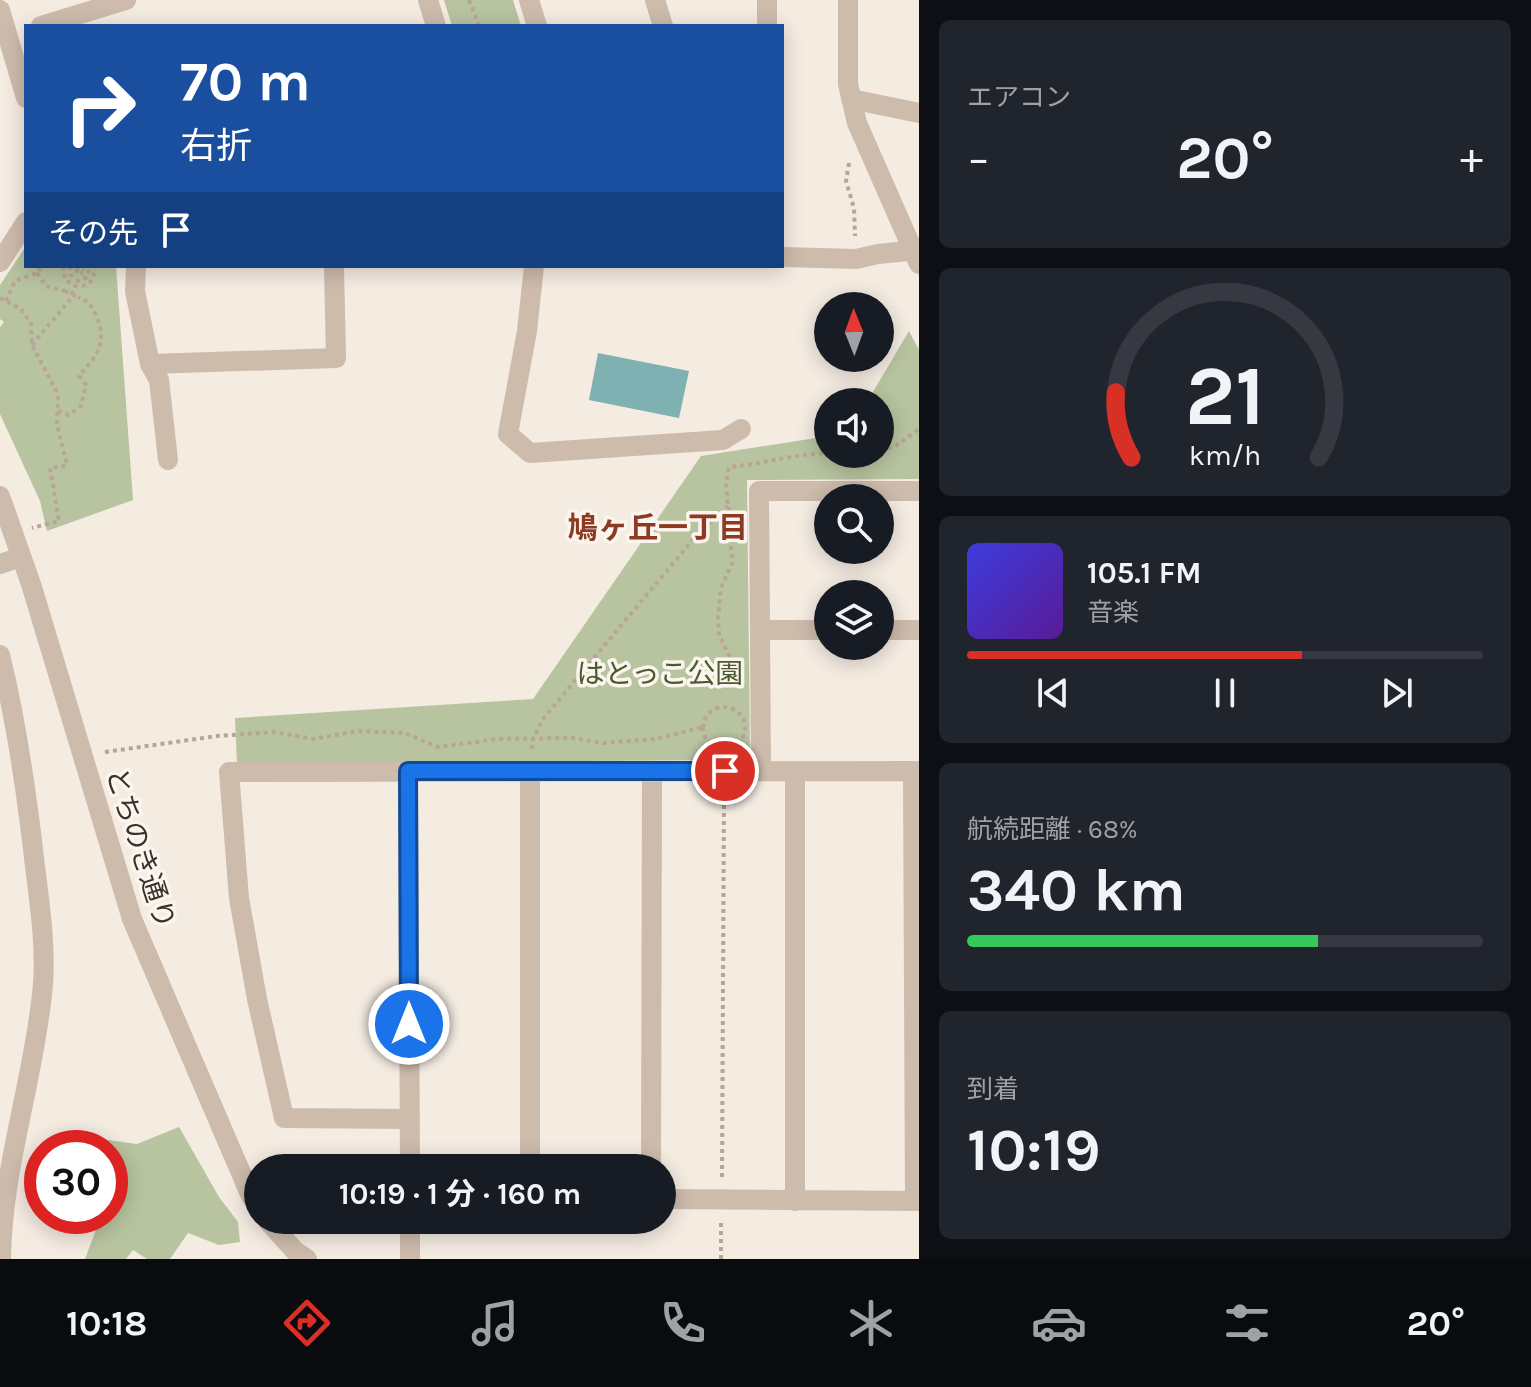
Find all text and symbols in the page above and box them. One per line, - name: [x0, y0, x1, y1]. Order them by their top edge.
- text: 70 m: [180, 49, 311, 114]
- icon: right: [48, 56, 152, 160]
- text: エアコン: [967, 82, 1071, 113]
- text: 20°: [1176, 123, 1274, 193]
- text: 右折: [180, 125, 252, 167]
- text: −: [967, 133, 990, 184]
- text: +: [1460, 133, 1483, 184]
- icon: arrive: [154, 208, 198, 252]
- text: その先: [48, 215, 138, 251]
- north arrow: [814, 292, 894, 372]
- map controls: [814, 292, 894, 660]
- text: 21: [1185, 347, 1265, 444]
- button: sound: [814, 388, 894, 468]
- text: km/h: [1189, 439, 1261, 472]
- button: search: [814, 484, 894, 564]
- district label: 鳩ヶ丘一丁目: [568, 510, 748, 546]
- text: 105.1 FM: [1087, 555, 1202, 591]
- button: layers: [814, 580, 894, 660]
- text: 音楽: [1087, 597, 1139, 628]
- park label: はとっこ公園: [576, 657, 744, 690]
- icon: previous: [1031, 671, 1075, 715]
- icon: pause: [1203, 671, 1247, 715]
- icon: next: [1375, 671, 1419, 715]
- pin: [691, 737, 759, 805]
- icon: arrive: [703, 749, 747, 793]
- street label: とちのき通り: [99, 764, 182, 933]
- text: 航続距離 · 68%: [967, 814, 1138, 845]
- text: 340 km: [967, 855, 1186, 925]
- position arrow: [367, 982, 451, 1066]
- text: 到着: [967, 1074, 1019, 1105]
- text: 10:19: [967, 1115, 1101, 1185]
- speed limit sign: 30: [24, 1130, 128, 1234]
- text: 10:19 · 1 分 · 160 m: [339, 1176, 581, 1212]
- icon: directions: [279, 1295, 335, 1351]
- icon: music: [467, 1295, 523, 1351]
- icon: phone: [655, 1295, 711, 1351]
- icon: climate: [843, 1295, 899, 1351]
- icon: car: [1031, 1295, 1087, 1351]
- icon: filters: [1219, 1295, 1275, 1351]
- text: 10:18: [66, 1302, 147, 1344]
- text: 20°: [1406, 1302, 1465, 1344]

